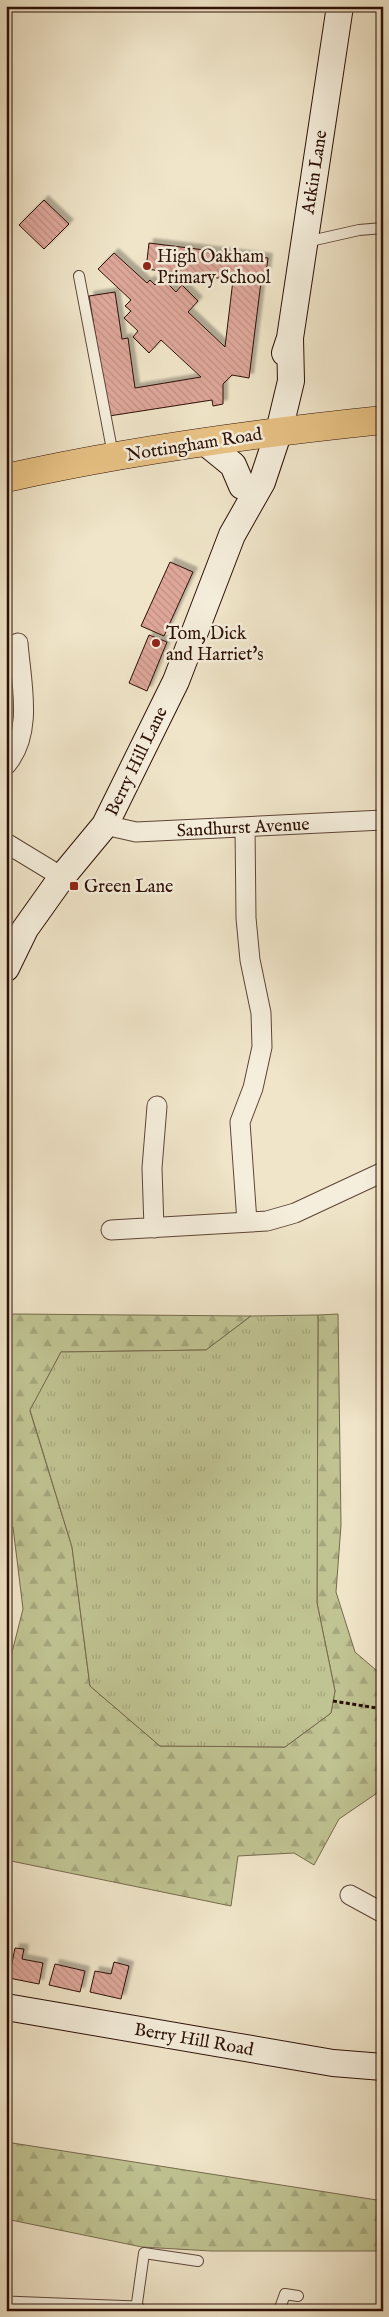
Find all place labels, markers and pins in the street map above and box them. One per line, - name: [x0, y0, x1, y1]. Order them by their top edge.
- place label: High Oakham Primary School: [157, 246, 271, 290]
- marker: High Oakham Primary School: [141, 260, 153, 272]
- place label: Tom, Dick and Harriet's: [166, 623, 264, 667]
- marker: Tom, Dick and Harriet's: [150, 637, 162, 649]
- place label: Green Lane: [84, 876, 173, 899]
- marker: Green Lane: [68, 880, 80, 892]

